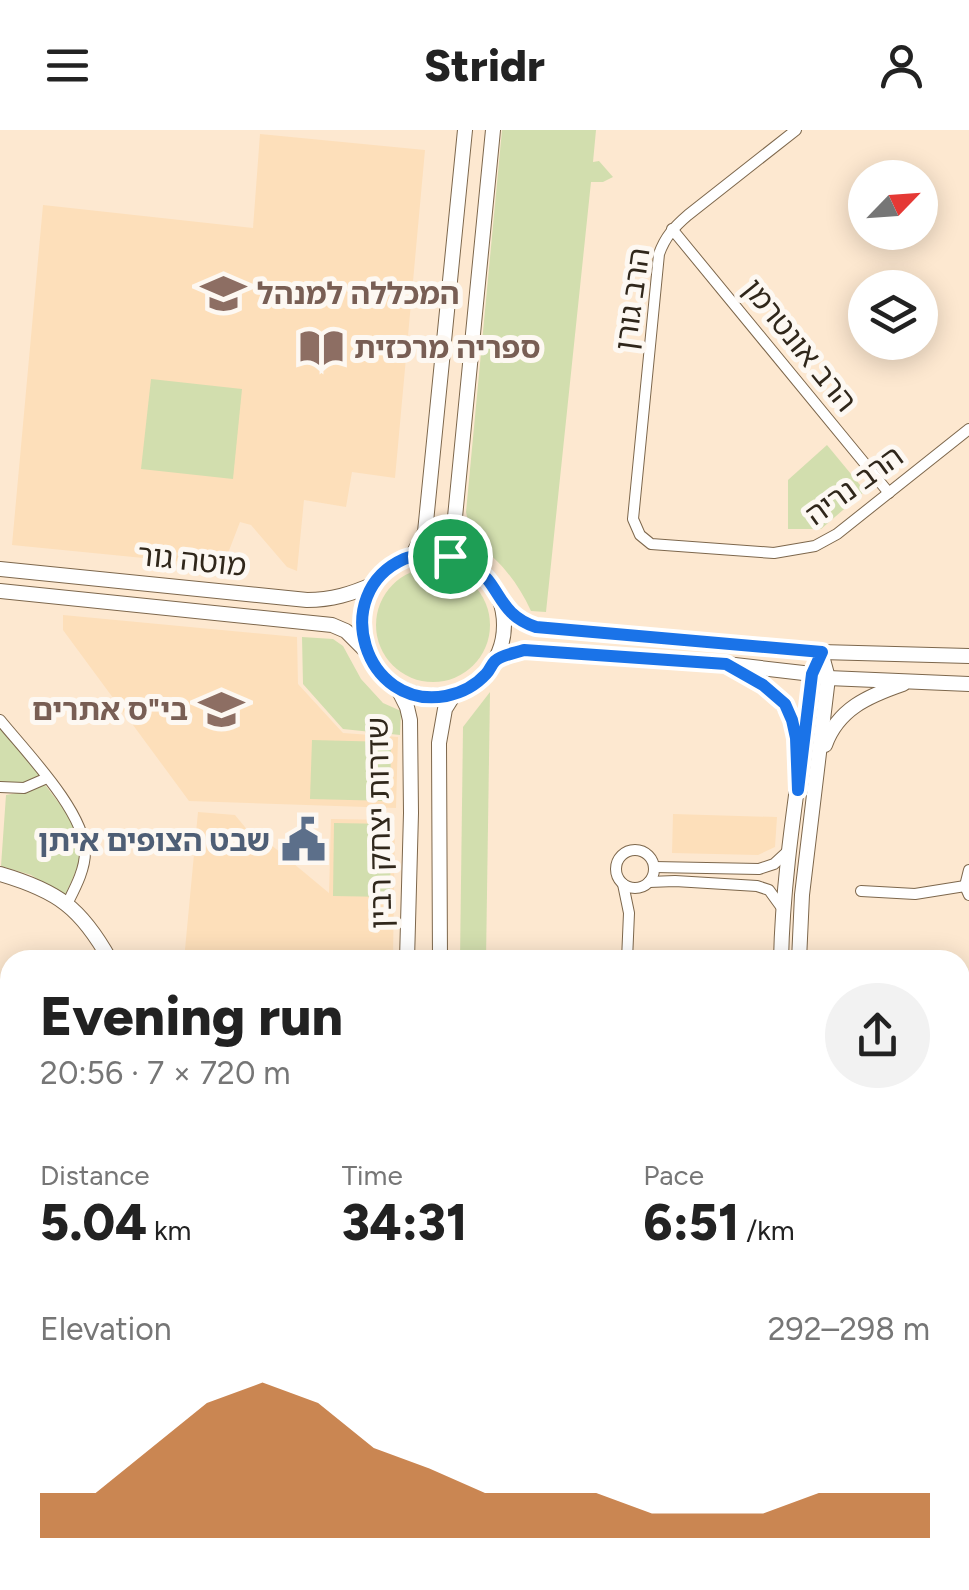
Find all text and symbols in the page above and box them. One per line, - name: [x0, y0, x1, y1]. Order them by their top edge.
- icon: menu: [40, 38, 95, 93]
- text: Stridr: [424, 38, 545, 92]
- icon: person: [874, 38, 929, 93]
- north arrow: [848, 160, 938, 250]
- map controls: [848, 160, 938, 360]
- street label: הרב גורן: [606, 245, 658, 353]
- school or university icon: המכללה למנהל: [200, 269, 248, 317]
- button: layers: [848, 270, 938, 360]
- street label: הרב אונטרמן: [735, 271, 865, 419]
- place label: המכללה למנהל: [257, 275, 460, 312]
- library icon: ספריה מרכזית: [297, 323, 345, 371]
- place label: ספריה מרכזית: [354, 329, 541, 366]
- street label: הרב נריה: [798, 437, 910, 533]
- pin: [408, 514, 493, 599]
- icon: arrive: [423, 529, 478, 584]
- street label: מוטה גור: [136, 536, 248, 584]
- school or university icon: בי"ס אתרים: [197, 685, 245, 733]
- place label: בי"ס אתרים: [32, 691, 188, 728]
- street label: שדרות יצחק רבין: [359, 717, 399, 929]
- public building icon: שבט הצופים איתן: [279, 816, 327, 864]
- place label: שבט הצופים איתן: [38, 822, 270, 859]
- text: Evening run: [40, 983, 343, 1049]
- button: share: [825, 983, 930, 1088]
- text: 20:56 · 7 × 720 m: [40, 1054, 291, 1092]
- text: Distance: [40, 1158, 150, 1192]
- text: Time: [342, 1158, 403, 1192]
- text: Pace: [643, 1158, 704, 1192]
- text: 5.04: [40, 1192, 147, 1253]
- text: 34:31: [342, 1192, 467, 1253]
- text: 6:51: [643, 1192, 739, 1253]
- text: km: [147, 1213, 191, 1247]
- text: /km: [739, 1213, 795, 1247]
- text: Elevation: [40, 1310, 172, 1348]
- text: 292–298 m: [768, 1310, 930, 1348]

